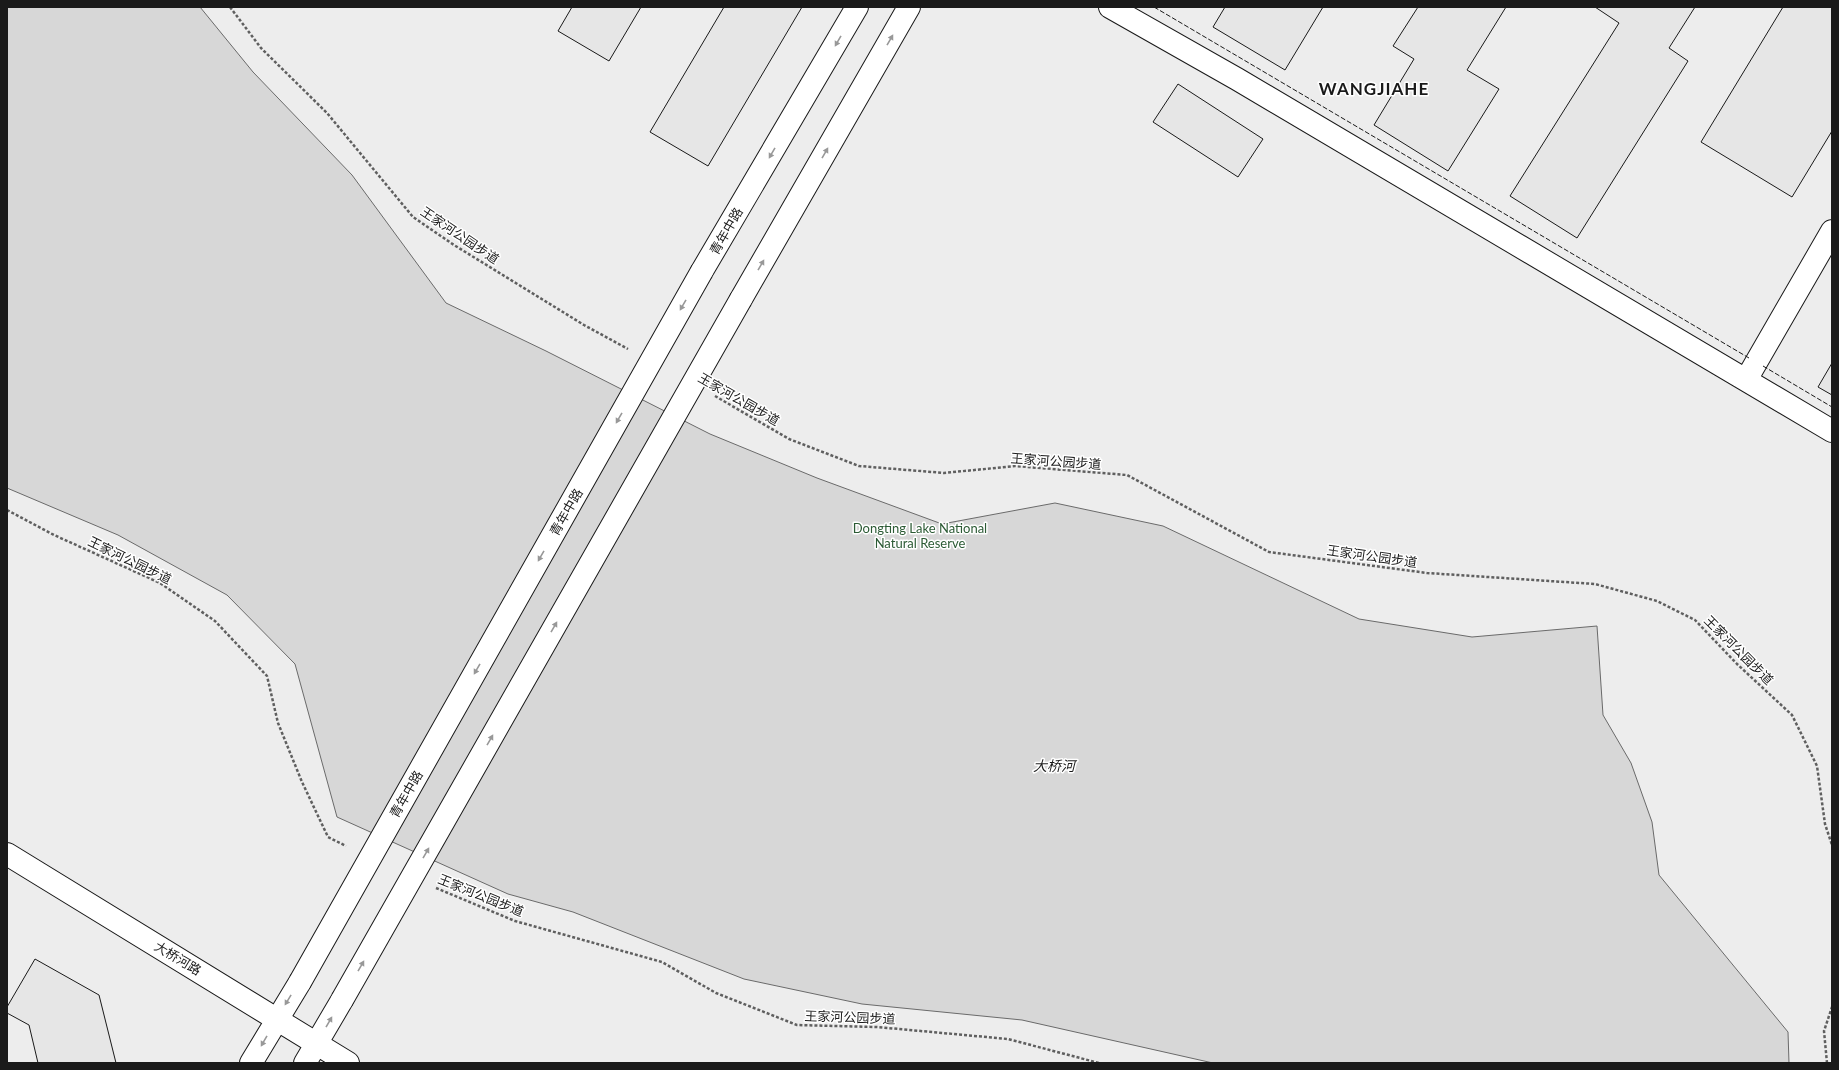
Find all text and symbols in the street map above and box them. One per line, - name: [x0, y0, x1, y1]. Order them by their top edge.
- one-way arrow: [886, 34, 893, 46]
- one-way arrow: [834, 35, 841, 47]
- district label: WANGJIAHE: [1319, 78, 1429, 99]
- one-way arrow: [768, 147, 775, 159]
- one-way arrow: [822, 147, 829, 158]
- street label: 王家河公园步道: [418, 203, 502, 267]
- street label: 青年中路: [706, 204, 746, 258]
- one-way arrow: [757, 259, 764, 271]
- one-way arrow: [680, 299, 686, 311]
- street label: 王家河公园步道: [696, 369, 782, 429]
- one-way arrow: [615, 412, 622, 424]
- street label: 王家河公园步道: [1010, 450, 1102, 472]
- street label: 青年中路: [546, 485, 586, 539]
- park label: Dongting Lake National Natural Reserve: [853, 520, 987, 551]
- street label: 王家河公园步道: [86, 533, 174, 587]
- street label: 王家河公园步道: [1326, 542, 1418, 570]
- one-way arrow: [538, 550, 544, 562]
- street label: 王家河公园步道: [1701, 612, 1777, 688]
- one-way arrow: [551, 621, 558, 633]
- one-way arrow: [474, 663, 480, 675]
- one-way arrow: [486, 734, 493, 746]
- water label: 大桥河: [1033, 757, 1078, 774]
- street label: 青年中路: [386, 767, 426, 821]
- one-way arrow: [422, 847, 429, 859]
- street label: 王家河公园步道: [436, 871, 526, 919]
- street label: 大桥河路: [152, 938, 204, 978]
- one-way arrow: [358, 960, 365, 972]
- one-way arrow: [285, 994, 292, 1006]
- street label: 王家河公园步道: [804, 1007, 896, 1027]
- one-way arrow: [325, 1016, 332, 1028]
- one-way arrow: [261, 1035, 268, 1047]

